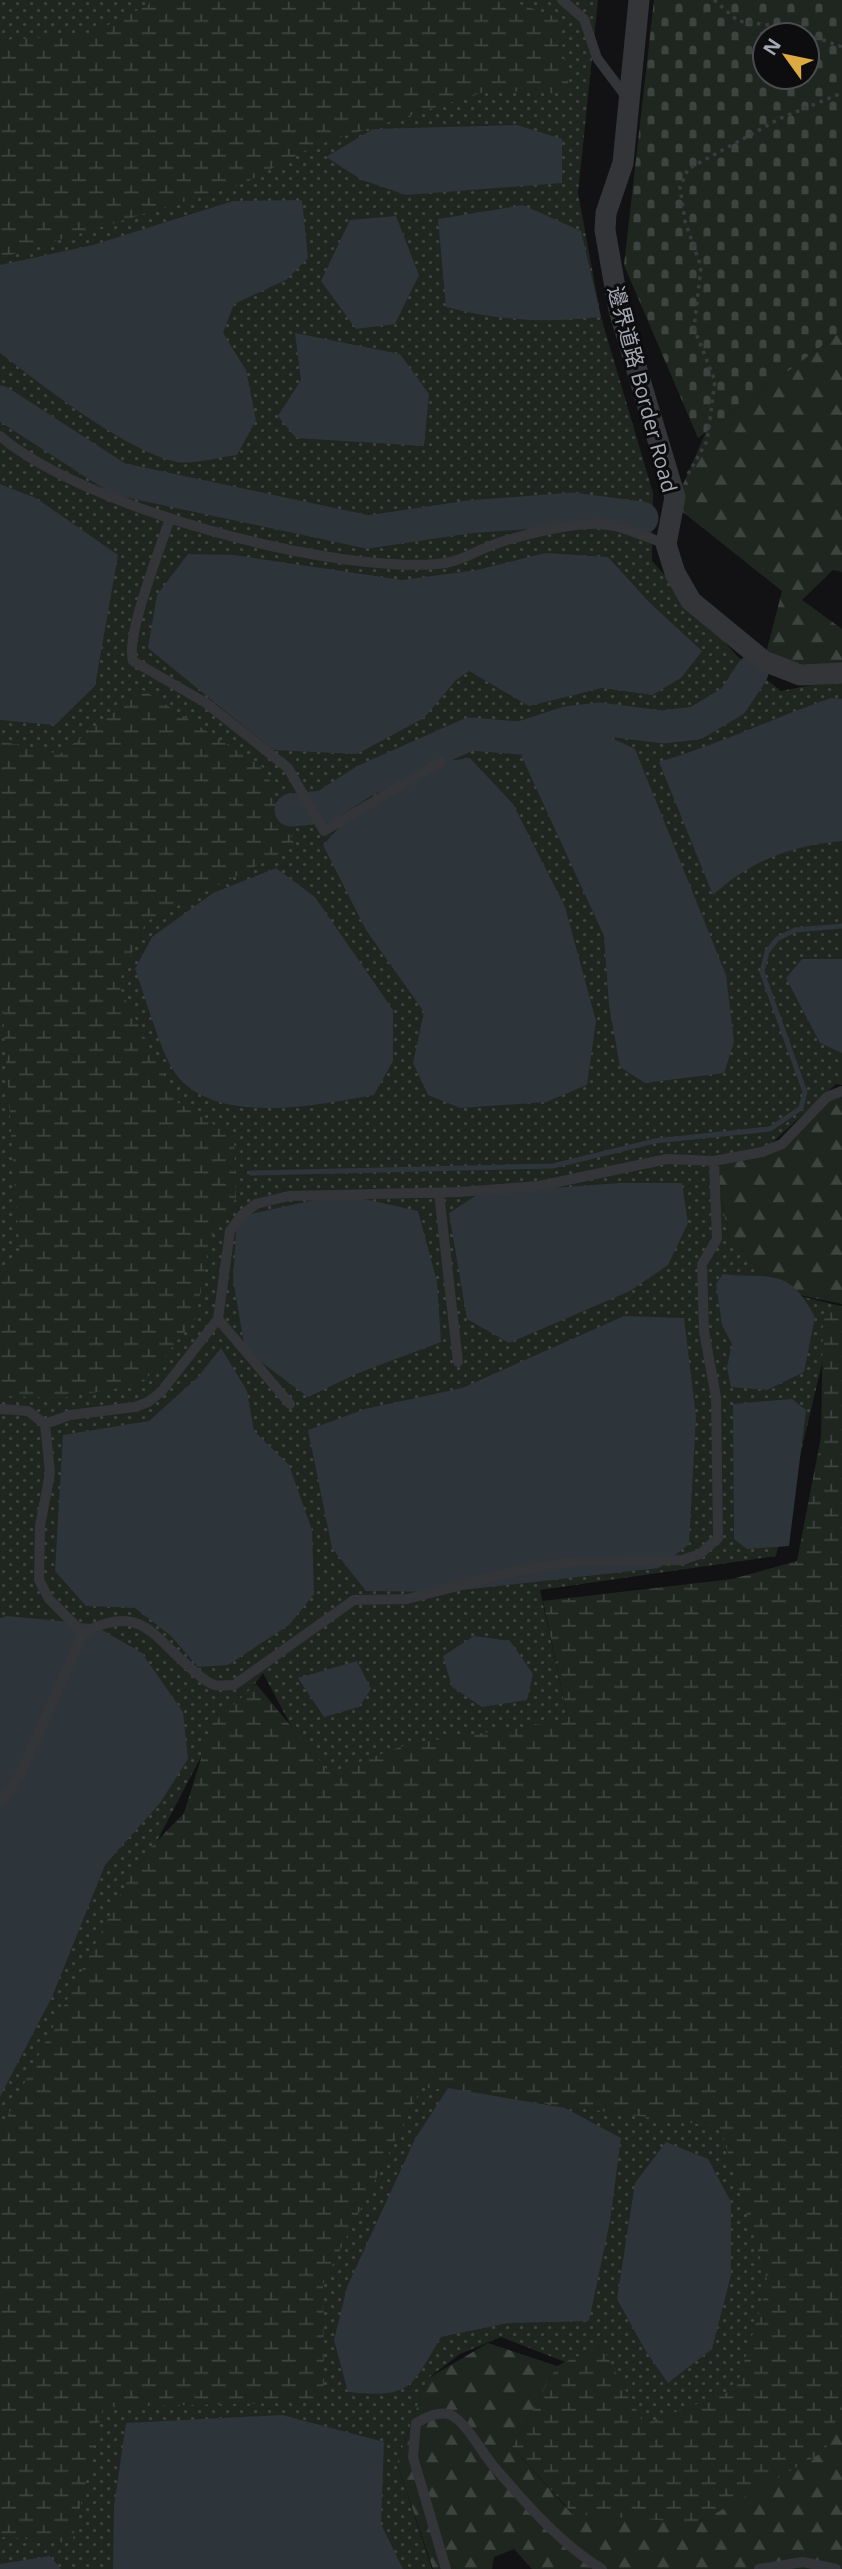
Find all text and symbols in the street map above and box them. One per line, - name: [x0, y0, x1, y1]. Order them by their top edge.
- north arrow: [751, 21, 821, 91]
- text: N: [757, 33, 787, 60]
- street label: 邊界道路 Border Road: [602, 282, 684, 496]

